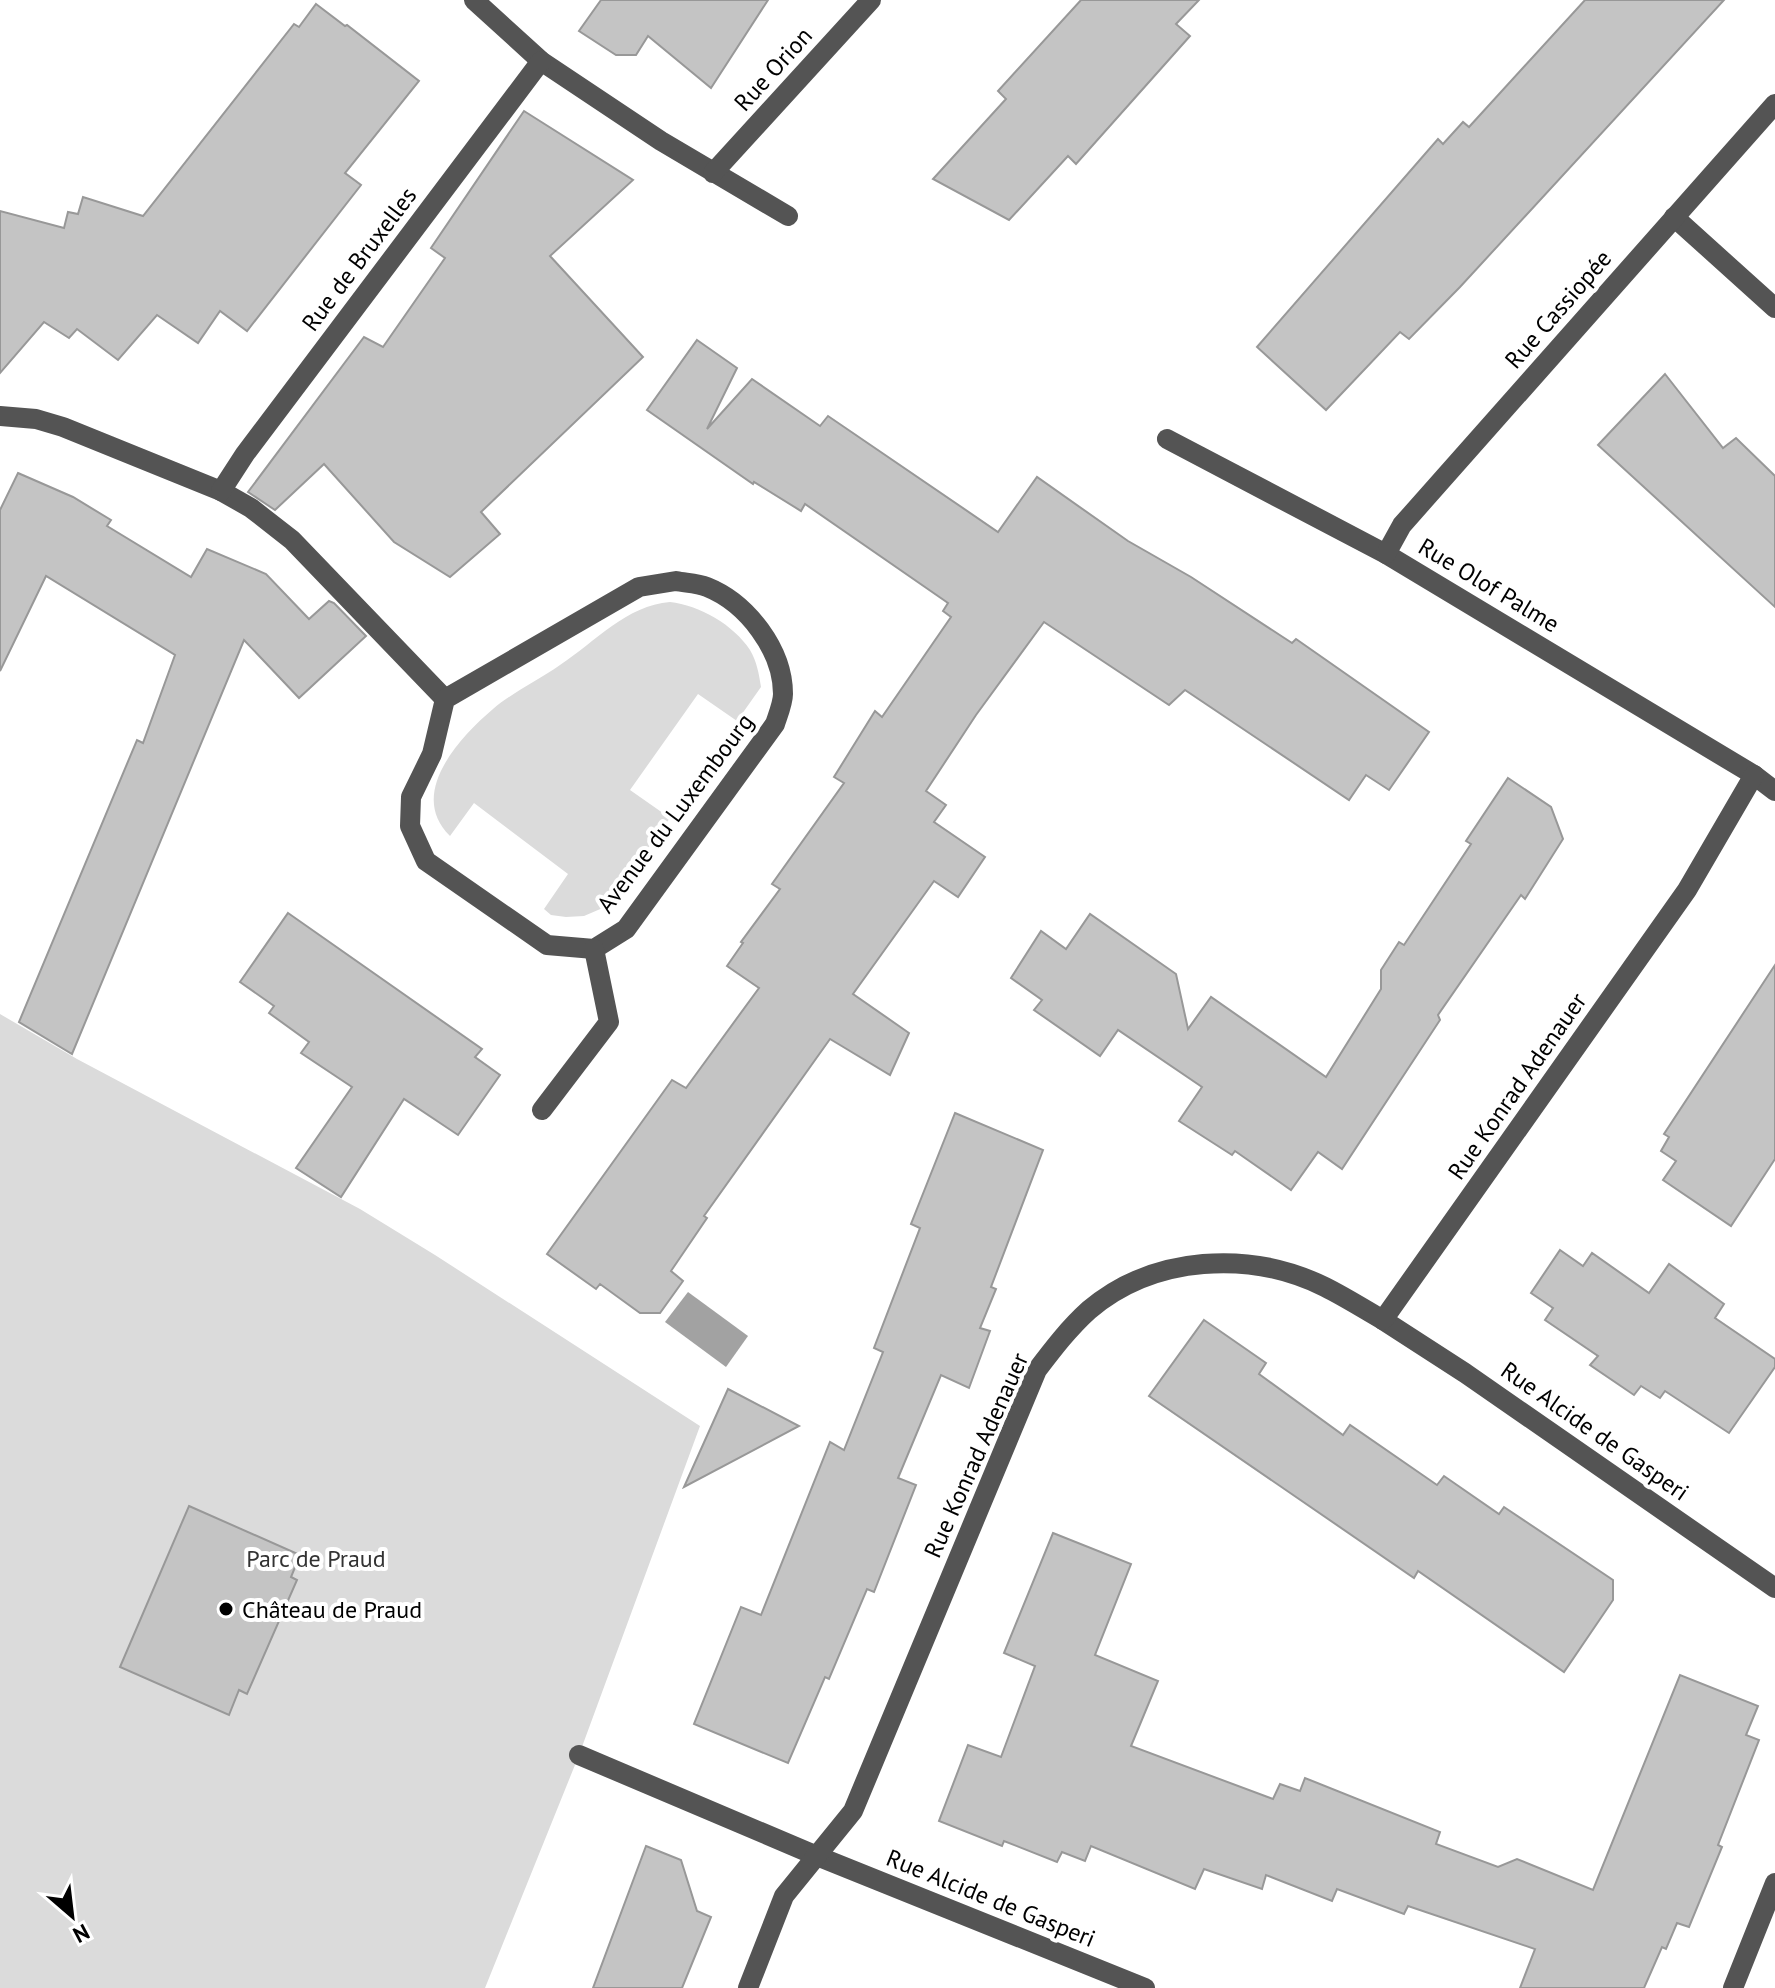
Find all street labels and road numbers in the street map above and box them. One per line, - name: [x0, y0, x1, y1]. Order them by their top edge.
- street label: Rue Orion: [727, 21, 819, 117]
- street label: Rue de Bruxelles: [295, 181, 423, 337]
- street label: Rue Cassiopée: [1498, 243, 1618, 375]
- street label: Rue Olof Palme: [1413, 531, 1565, 639]
- street label: Avenue du Luxembourg: [590, 707, 760, 919]
- street label: Rue Konrad Adenauer: [1441, 987, 1593, 1185]
- street label: Rue Konrad Adenauer: [917, 1348, 1035, 1562]
- street label: Rue Alcide de Gasperi: [1495, 1354, 1695, 1508]
- street label: Rue Alcide de Gasperi: [882, 1842, 1100, 1954]

